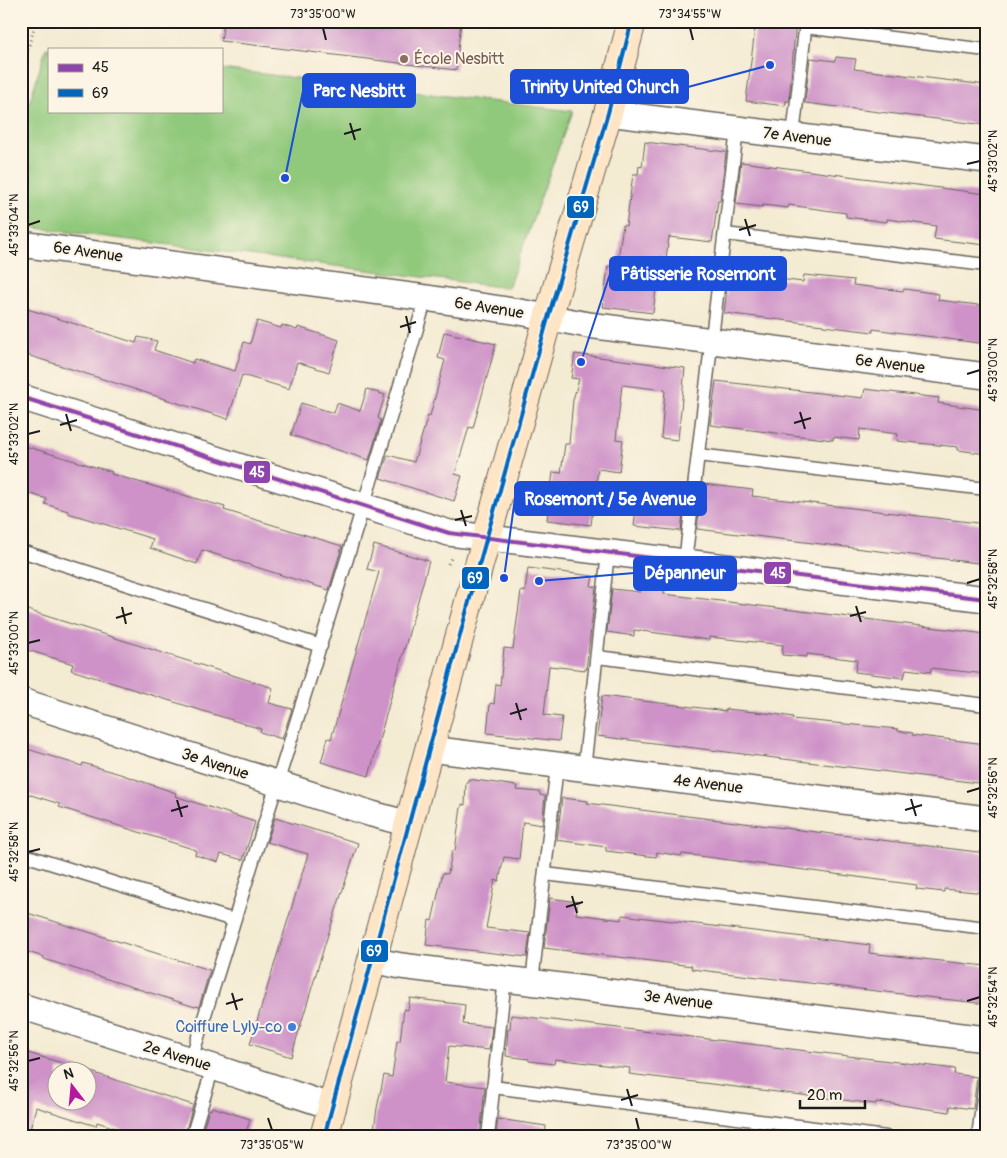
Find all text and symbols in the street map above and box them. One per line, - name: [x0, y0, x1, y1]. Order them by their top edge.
- text: 73°35'00"W: [290, 7, 356, 22]
- text: 73°34'55"W: [659, 7, 721, 22]
- legend: [48, 48, 222, 112]
- place label: École Nesbitt: [414, 49, 505, 69]
- marker: École Nesbitt: [398, 53, 410, 65]
- text: 45: [92, 58, 109, 77]
- callout: Trinity United Church: [511, 70, 688, 103]
- callout: Parc Nesbitt: [303, 74, 415, 107]
- text: Trinity United Church: [520, 76, 680, 99]
- text: Parc Nesbitt: [313, 80, 406, 103]
- text: 69: [92, 84, 108, 103]
- street label: 7e Avenue: [762, 123, 833, 151]
- text: 45°33'02"N: [986, 130, 1001, 192]
- text: 45°33'04"N: [7, 194, 22, 256]
- line badge: 69: [566, 195, 595, 219]
- text: 69: [573, 199, 589, 216]
- street label: 6e Avenue: [52, 237, 124, 267]
- callout: Pâtisserie Rosemont: [610, 257, 786, 290]
- text: Pâtisserie Rosemont: [620, 263, 777, 286]
- street label: 6e Avenue: [453, 293, 525, 323]
- text: 45°33'00"N: [986, 338, 1001, 402]
- street label: 6e Avenue: [854, 350, 926, 378]
- text: 45°33'02"N: [7, 403, 22, 465]
- line badge: 45: [243, 460, 271, 484]
- text: 45: [249, 464, 265, 481]
- callout: Rosemont / 5e Avenue: [515, 482, 706, 515]
- text: Rosemont / 5e Avenue: [524, 488, 697, 511]
- text: 45°32'58"N: [986, 549, 1001, 609]
- callout: Dépanneur: [634, 557, 736, 590]
- line badge: 45: [763, 561, 792, 585]
- text: Dépanneur: [644, 562, 727, 585]
- text: 45: [770, 565, 786, 582]
- line badge: 69: [461, 566, 490, 590]
- text: 69: [467, 570, 483, 587]
- text: 45°33'00"N: [7, 611, 22, 675]
- street label: 3e Avenue: [179, 744, 251, 784]
- text: 45°32'56"N: [986, 758, 1001, 818]
- street label: 4e Avenue: [672, 770, 744, 798]
- text: 45°32'58"N: [7, 822, 22, 882]
- line badge: 69: [360, 939, 389, 963]
- text: 69: [366, 943, 382, 960]
- text: 45°32'54"N: [986, 967, 1001, 1027]
- street label: 3e Avenue: [642, 986, 714, 1014]
- place label: Coiffure Lyly-co: [175, 1017, 282, 1037]
- marker: Coiffure Lyly-co: [286, 1021, 298, 1033]
- text: 45°32'56"N: [7, 1031, 22, 1091]
- street label: 2e Avenue: [141, 1036, 213, 1076]
- north arrow: [48, 1060, 98, 1110]
- text: N: [62, 1065, 75, 1083]
- scale bar: [800, 1078, 864, 1110]
- text: 20 m: [807, 1086, 842, 1105]
- text: 73°35'05"W: [240, 1138, 304, 1153]
- text: 73°35'00"W: [606, 1138, 672, 1153]

